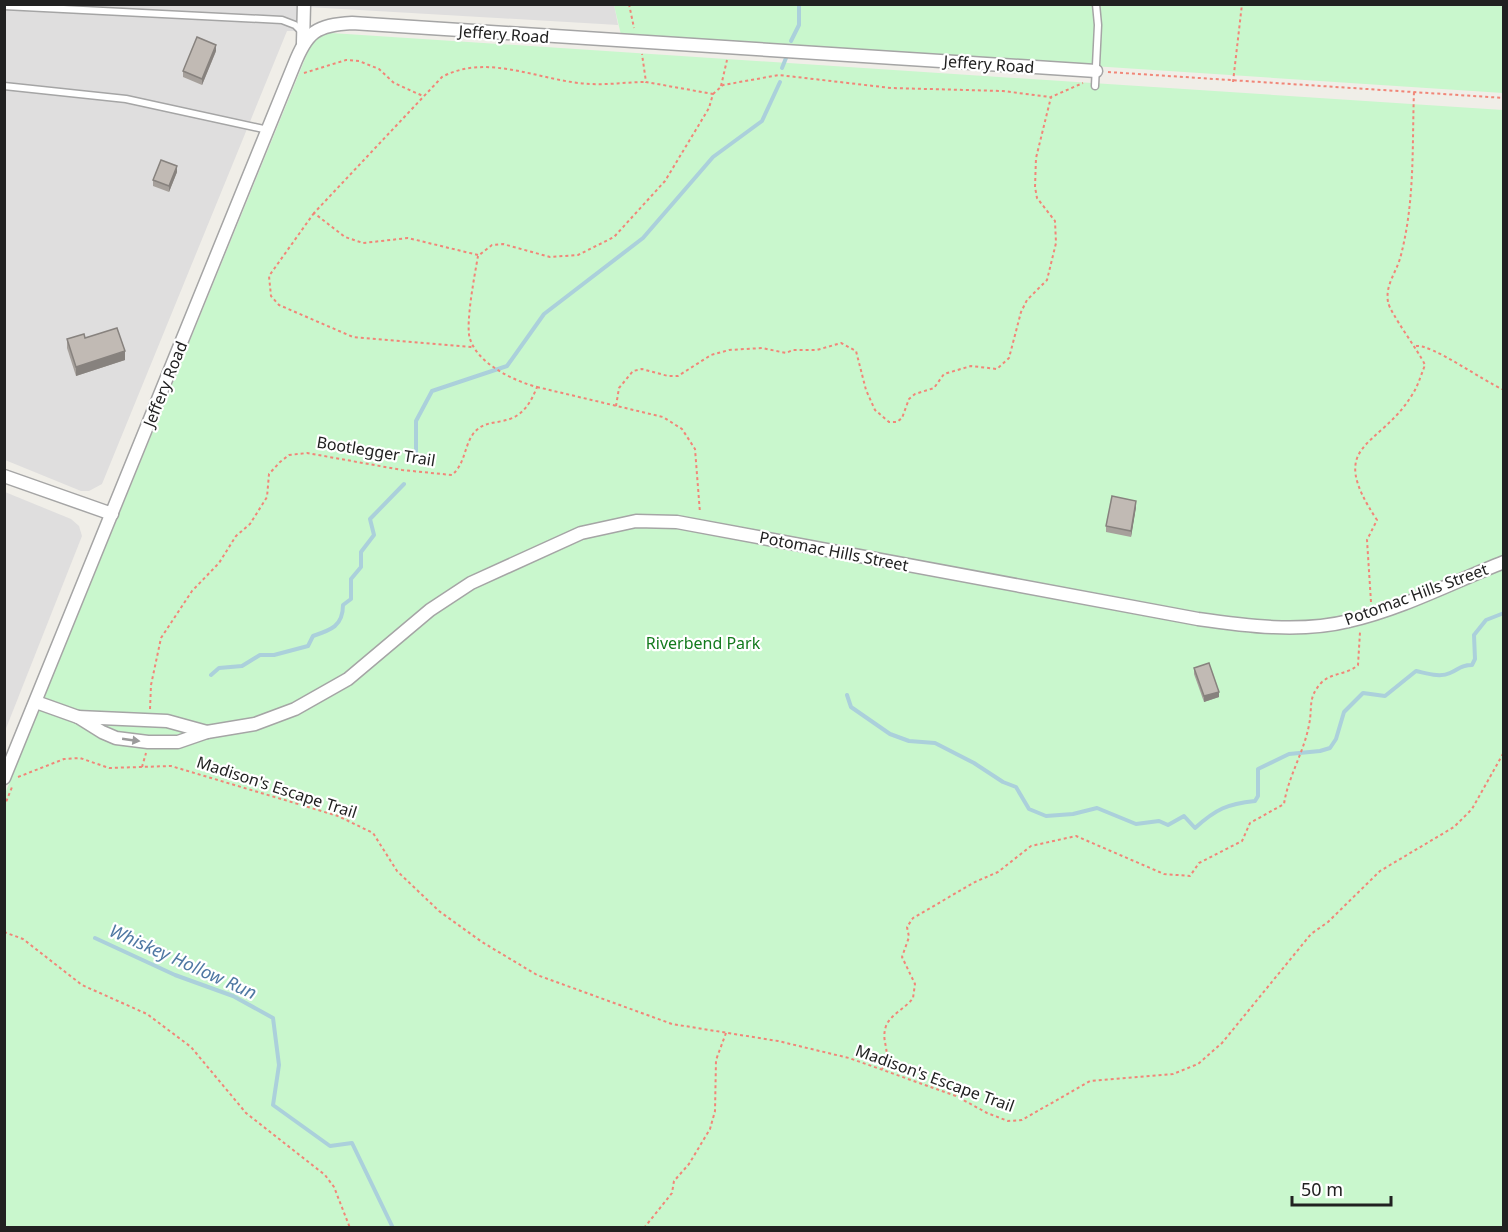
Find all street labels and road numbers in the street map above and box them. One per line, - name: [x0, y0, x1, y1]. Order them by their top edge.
- street label: Jeffery Road: [456, 20, 550, 48]
- street label: Jeffery Road: [941, 50, 1035, 78]
- street label: Jeffery Road: [137, 338, 192, 432]
- street label: Bootlegger Trail: [315, 431, 437, 471]
- street label: Potomac Hills Street: [758, 526, 911, 576]
- street label: Potomac Hills Street: [1341, 558, 1491, 630]
- street label: Madison's Escape Trail: [194, 751, 360, 823]
- street label: Madison's Escape Trail: [853, 1039, 1017, 1117]

